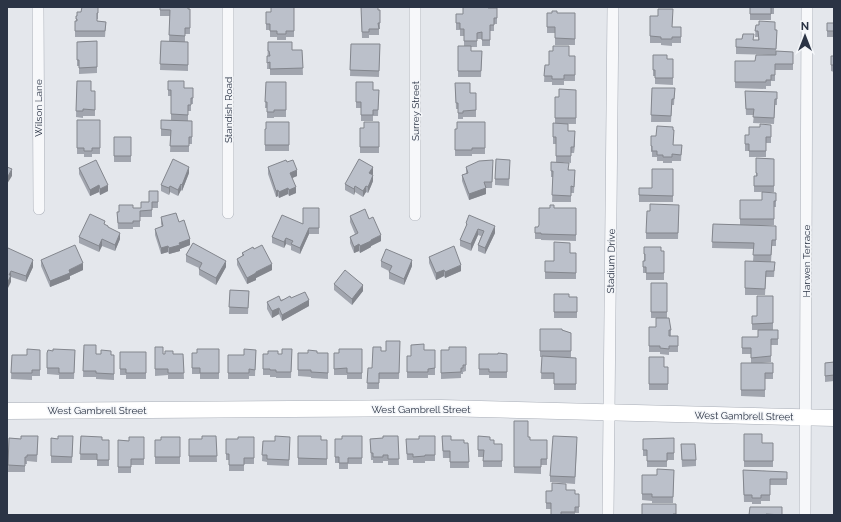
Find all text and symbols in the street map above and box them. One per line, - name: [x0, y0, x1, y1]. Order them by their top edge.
- north arrow: [785, 16, 825, 56]
- text: N: [801, 20, 809, 33]
- street label: Standish Road: [223, 77, 234, 143]
- street label: Wilson Lane: [33, 79, 44, 137]
- street label: Surrey Street: [410, 80, 421, 141]
- street label: Harwen Terrace: [801, 224, 812, 297]
- street label: Stadium Drive: [605, 228, 617, 293]
- street label: West Gambrell Street: [372, 404, 471, 415]
- street label: West Gambrell Street: [48, 405, 147, 416]
- street label: West Gambrell Street: [694, 410, 794, 422]

